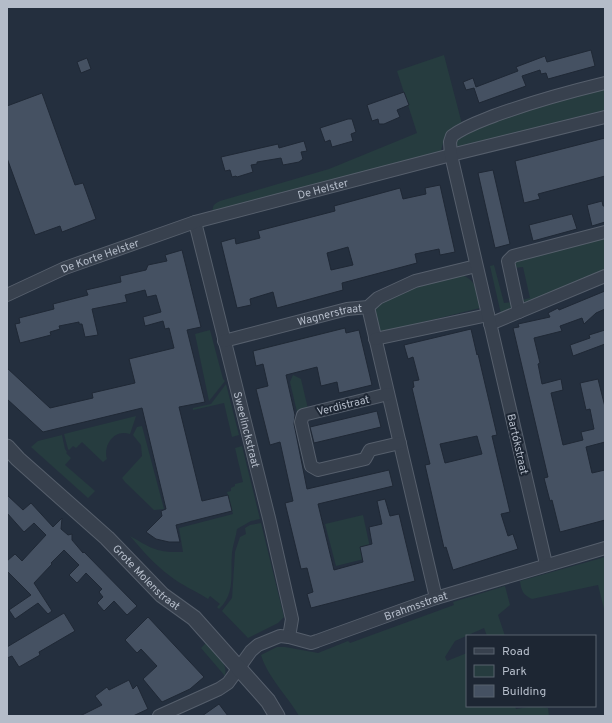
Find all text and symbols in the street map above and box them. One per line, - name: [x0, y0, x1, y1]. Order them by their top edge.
- street label: De Helster: [296, 176, 351, 203]
- street label: De Korte Helster: [59, 236, 142, 277]
- street label: Wagnerstraat: [296, 302, 363, 330]
- street label: Sweelinckstraat: [230, 390, 262, 469]
- street label: Verdistraat: [316, 393, 371, 419]
- street label: Bartókstraat: [503, 412, 531, 476]
- street label: Grote Molenstraat: [109, 542, 182, 614]
- street label: Brahmsstraat: [382, 589, 449, 624]
- legend: [466, 635, 596, 707]
- text: Road: [502, 644, 530, 660]
- text: Park: [502, 664, 527, 680]
- text: Building: [502, 684, 546, 700]

